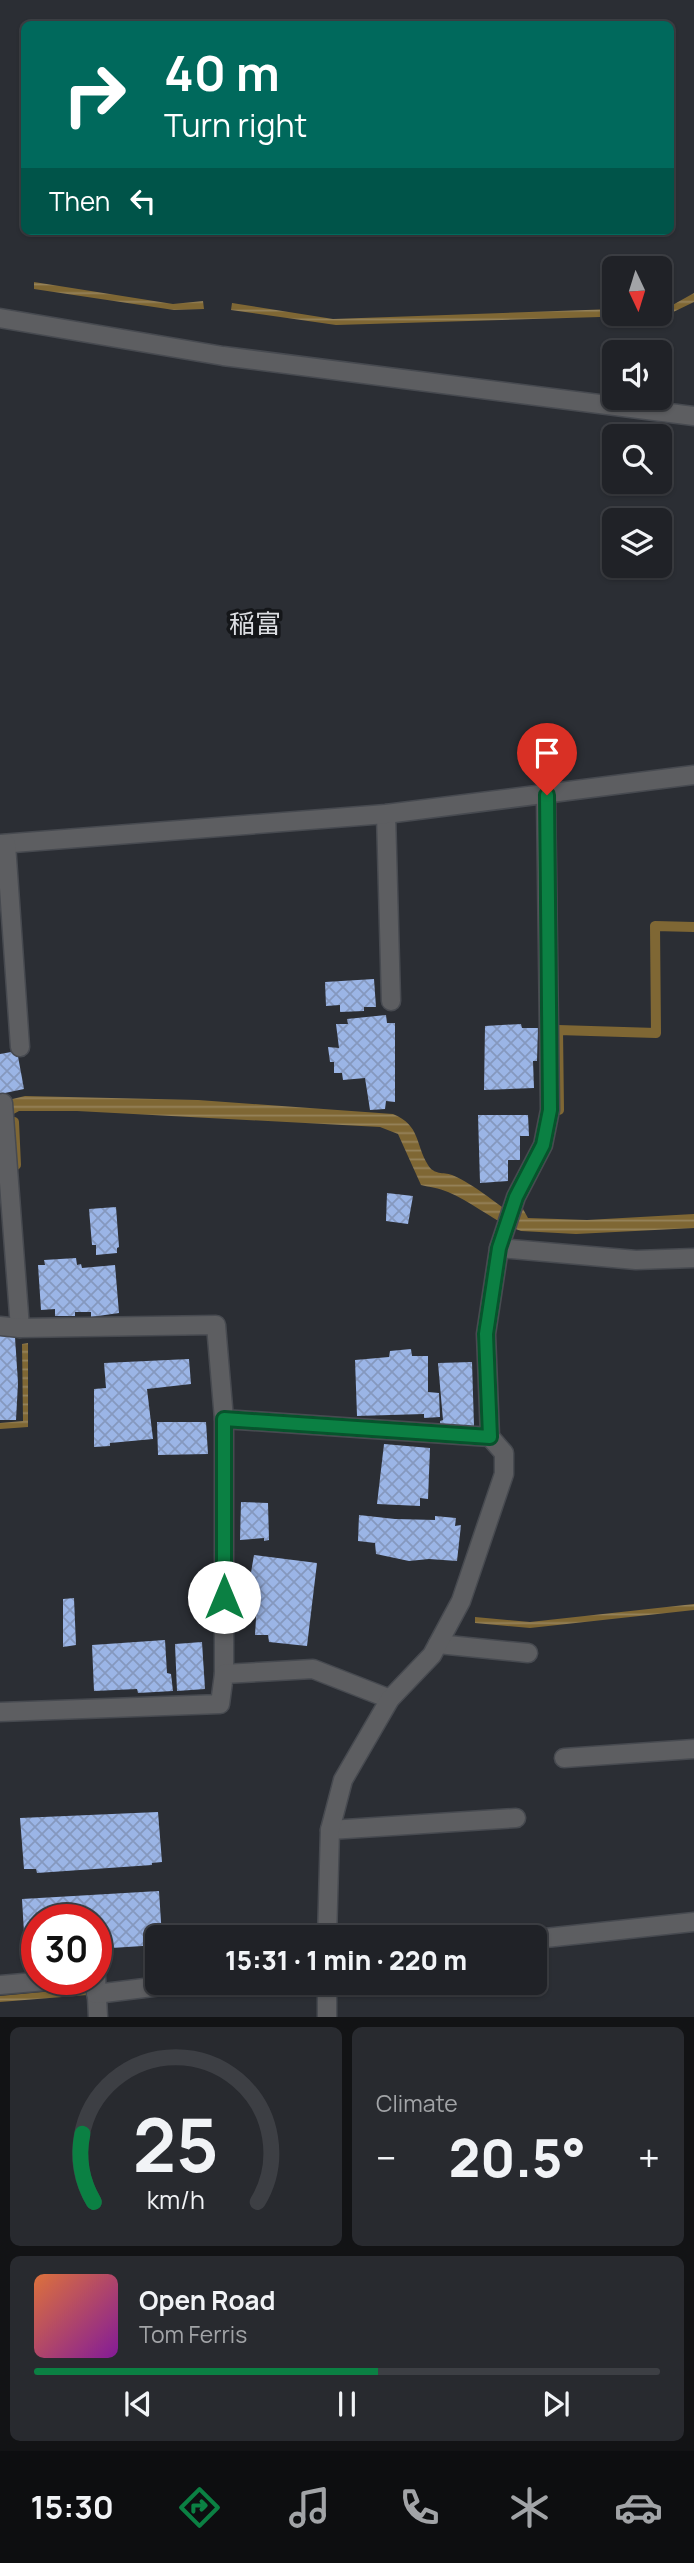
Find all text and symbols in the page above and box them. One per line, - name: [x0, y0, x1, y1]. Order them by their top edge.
- text: 40 m: [164, 39, 280, 106]
- icon: right: [49, 49, 140, 140]
- text: Turn right: [164, 103, 307, 147]
- icon: left: [124, 182, 162, 220]
- text: Then: [49, 183, 110, 219]
- north arrow: [602, 256, 672, 326]
- map controls: [602, 256, 672, 578]
- button: sound: [602, 340, 672, 410]
- button: search: [602, 424, 672, 494]
- button: layers: [602, 508, 672, 578]
- district label: 稲富: [229, 605, 281, 641]
- pin: [517, 723, 577, 795]
- icon: arrive: [528, 734, 566, 772]
- position arrow: [187, 1560, 261, 1634]
- speed limit sign: 30: [21, 1904, 112, 1995]
- text: 15:31 · 1 min · 220 m: [225, 1942, 467, 1978]
- text: Climate: [376, 2087, 458, 2119]
- text: 25: [133, 2095, 219, 2195]
- text: 20.5°: [449, 2122, 586, 2193]
- text: −: [376, 2131, 397, 2183]
- text: +: [638, 2131, 660, 2183]
- text: km/h: [147, 2182, 205, 2217]
- text: Open Road: [139, 2282, 275, 2318]
- text: Tom Ferris: [139, 2318, 247, 2350]
- icon: previous: [119, 2385, 157, 2423]
- icon: pause: [328, 2385, 366, 2423]
- icon: next: [537, 2385, 575, 2423]
- icon: directions: [175, 2483, 224, 2532]
- icon: music: [285, 2483, 334, 2532]
- icon: phone: [395, 2483, 444, 2532]
- icon: climate: [505, 2483, 554, 2532]
- icon: car: [614, 2483, 663, 2532]
- text: 15:30: [30, 2485, 114, 2529]

